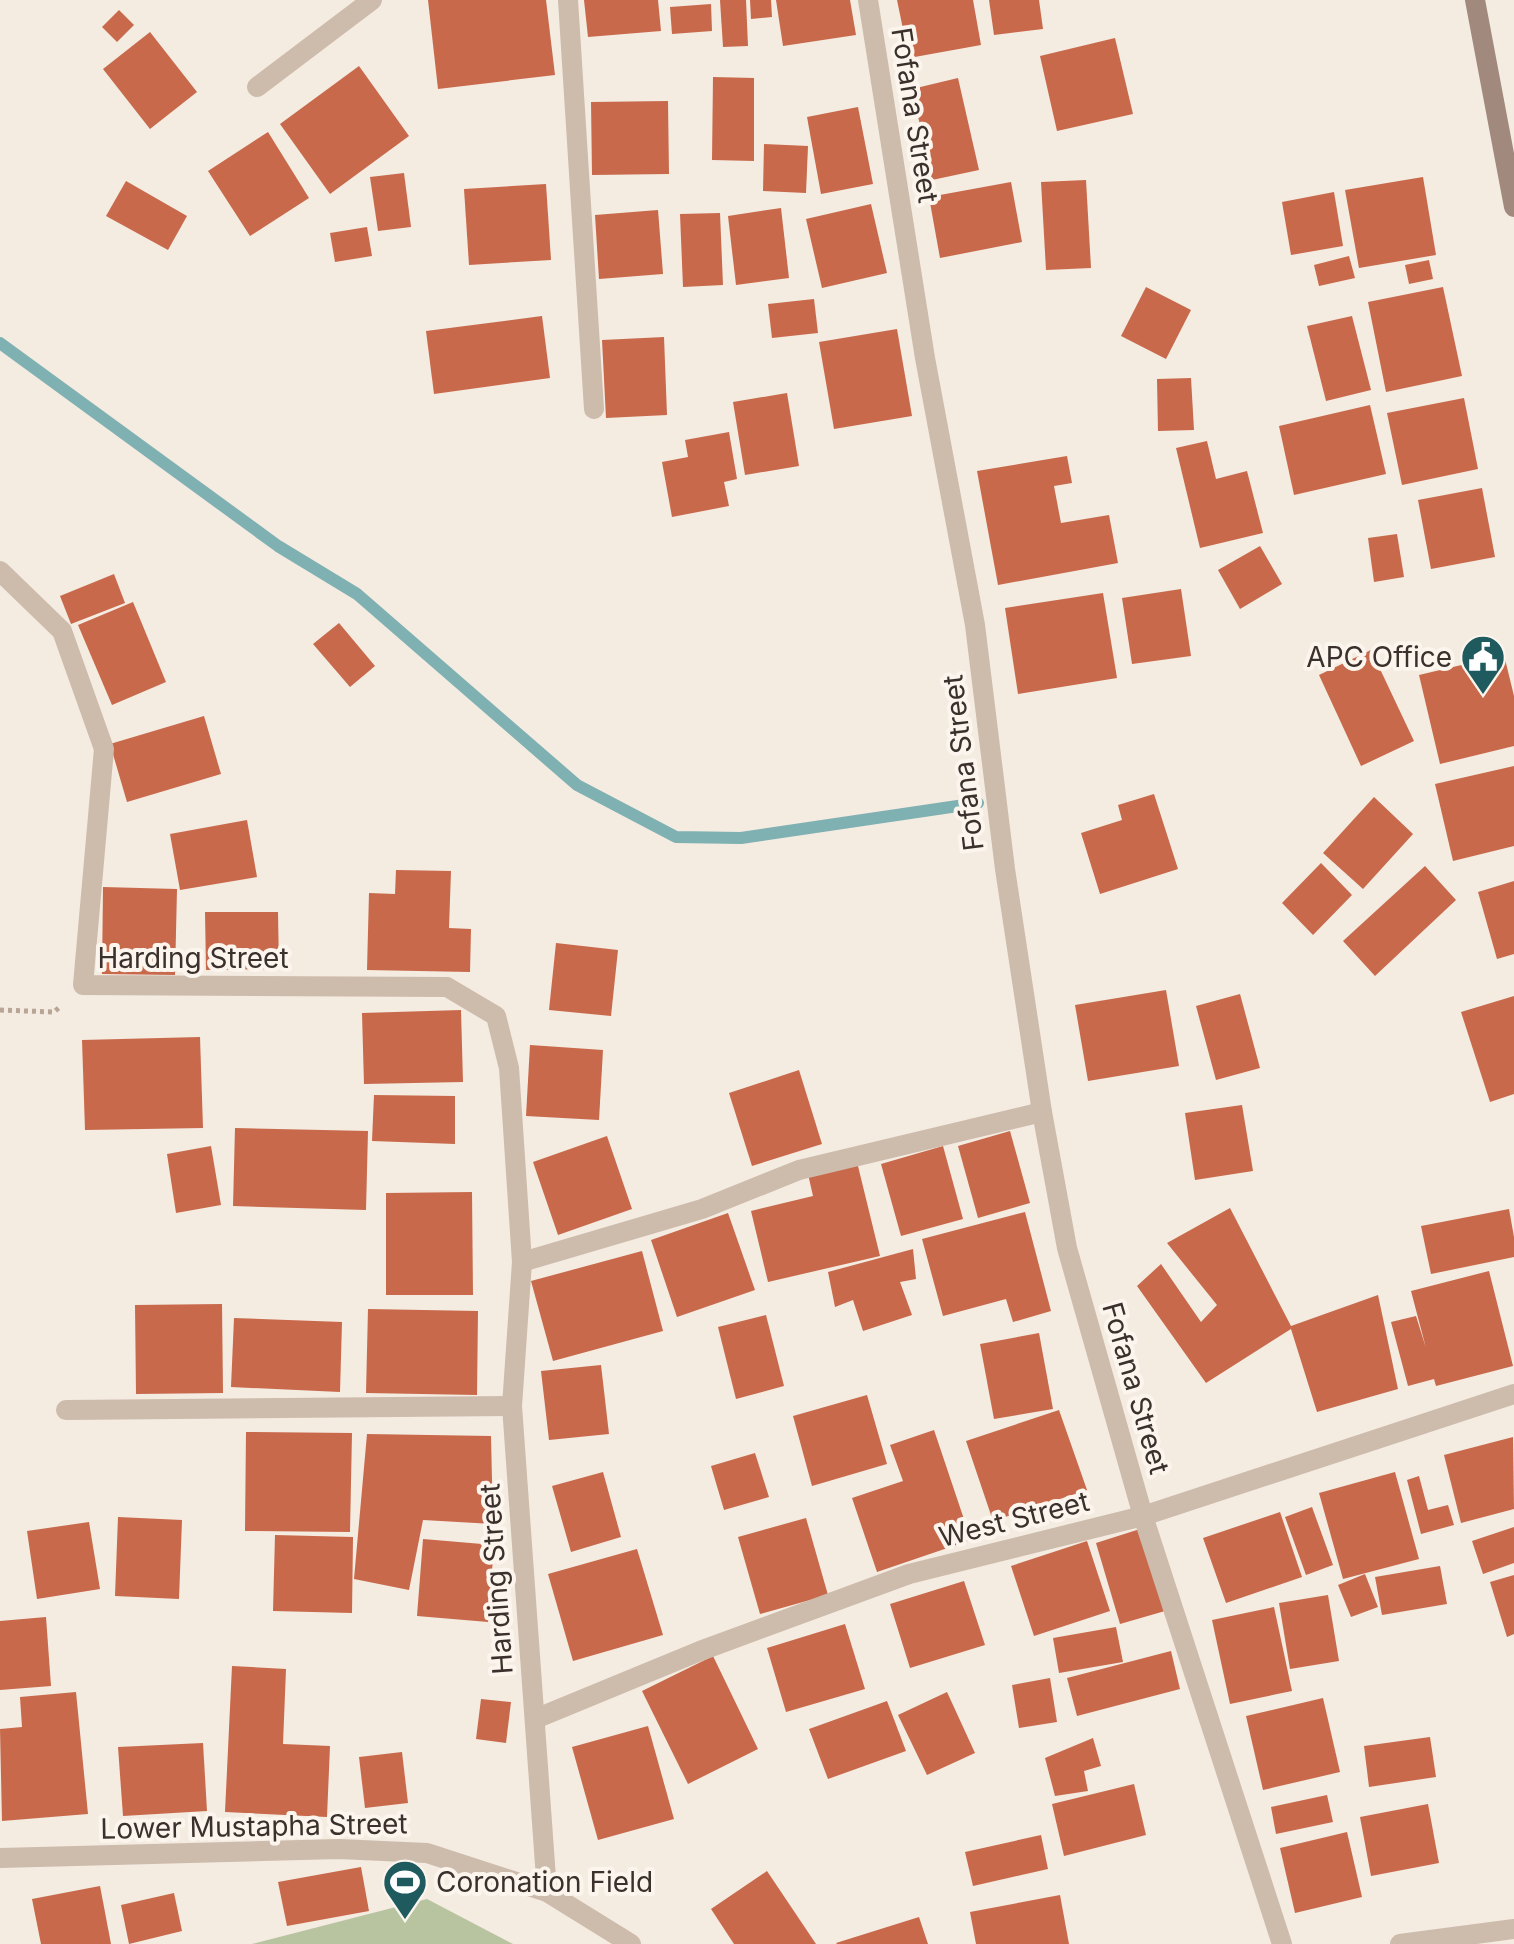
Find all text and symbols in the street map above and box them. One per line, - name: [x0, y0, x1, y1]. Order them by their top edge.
- street label: Fofana Street: [884, 25, 946, 205]
- public building icon: APC Office: [1459, 633, 1507, 696]
- place label: APC Office: [1306, 640, 1452, 674]
- street label: Fofana Street: [935, 673, 991, 853]
- street label: Harding Street: [97, 941, 289, 975]
- street label: Fofana Street: [1095, 1298, 1177, 1478]
- street label: Harding Street: [472, 1482, 520, 1676]
- street label: West Street: [936, 1484, 1092, 1554]
- street label: Lower Mustapha Street: [100, 1806, 408, 1846]
- sports icon: Coronation Field: [381, 1858, 429, 1921]
- place label: Coronation Field: [436, 1865, 653, 1899]

